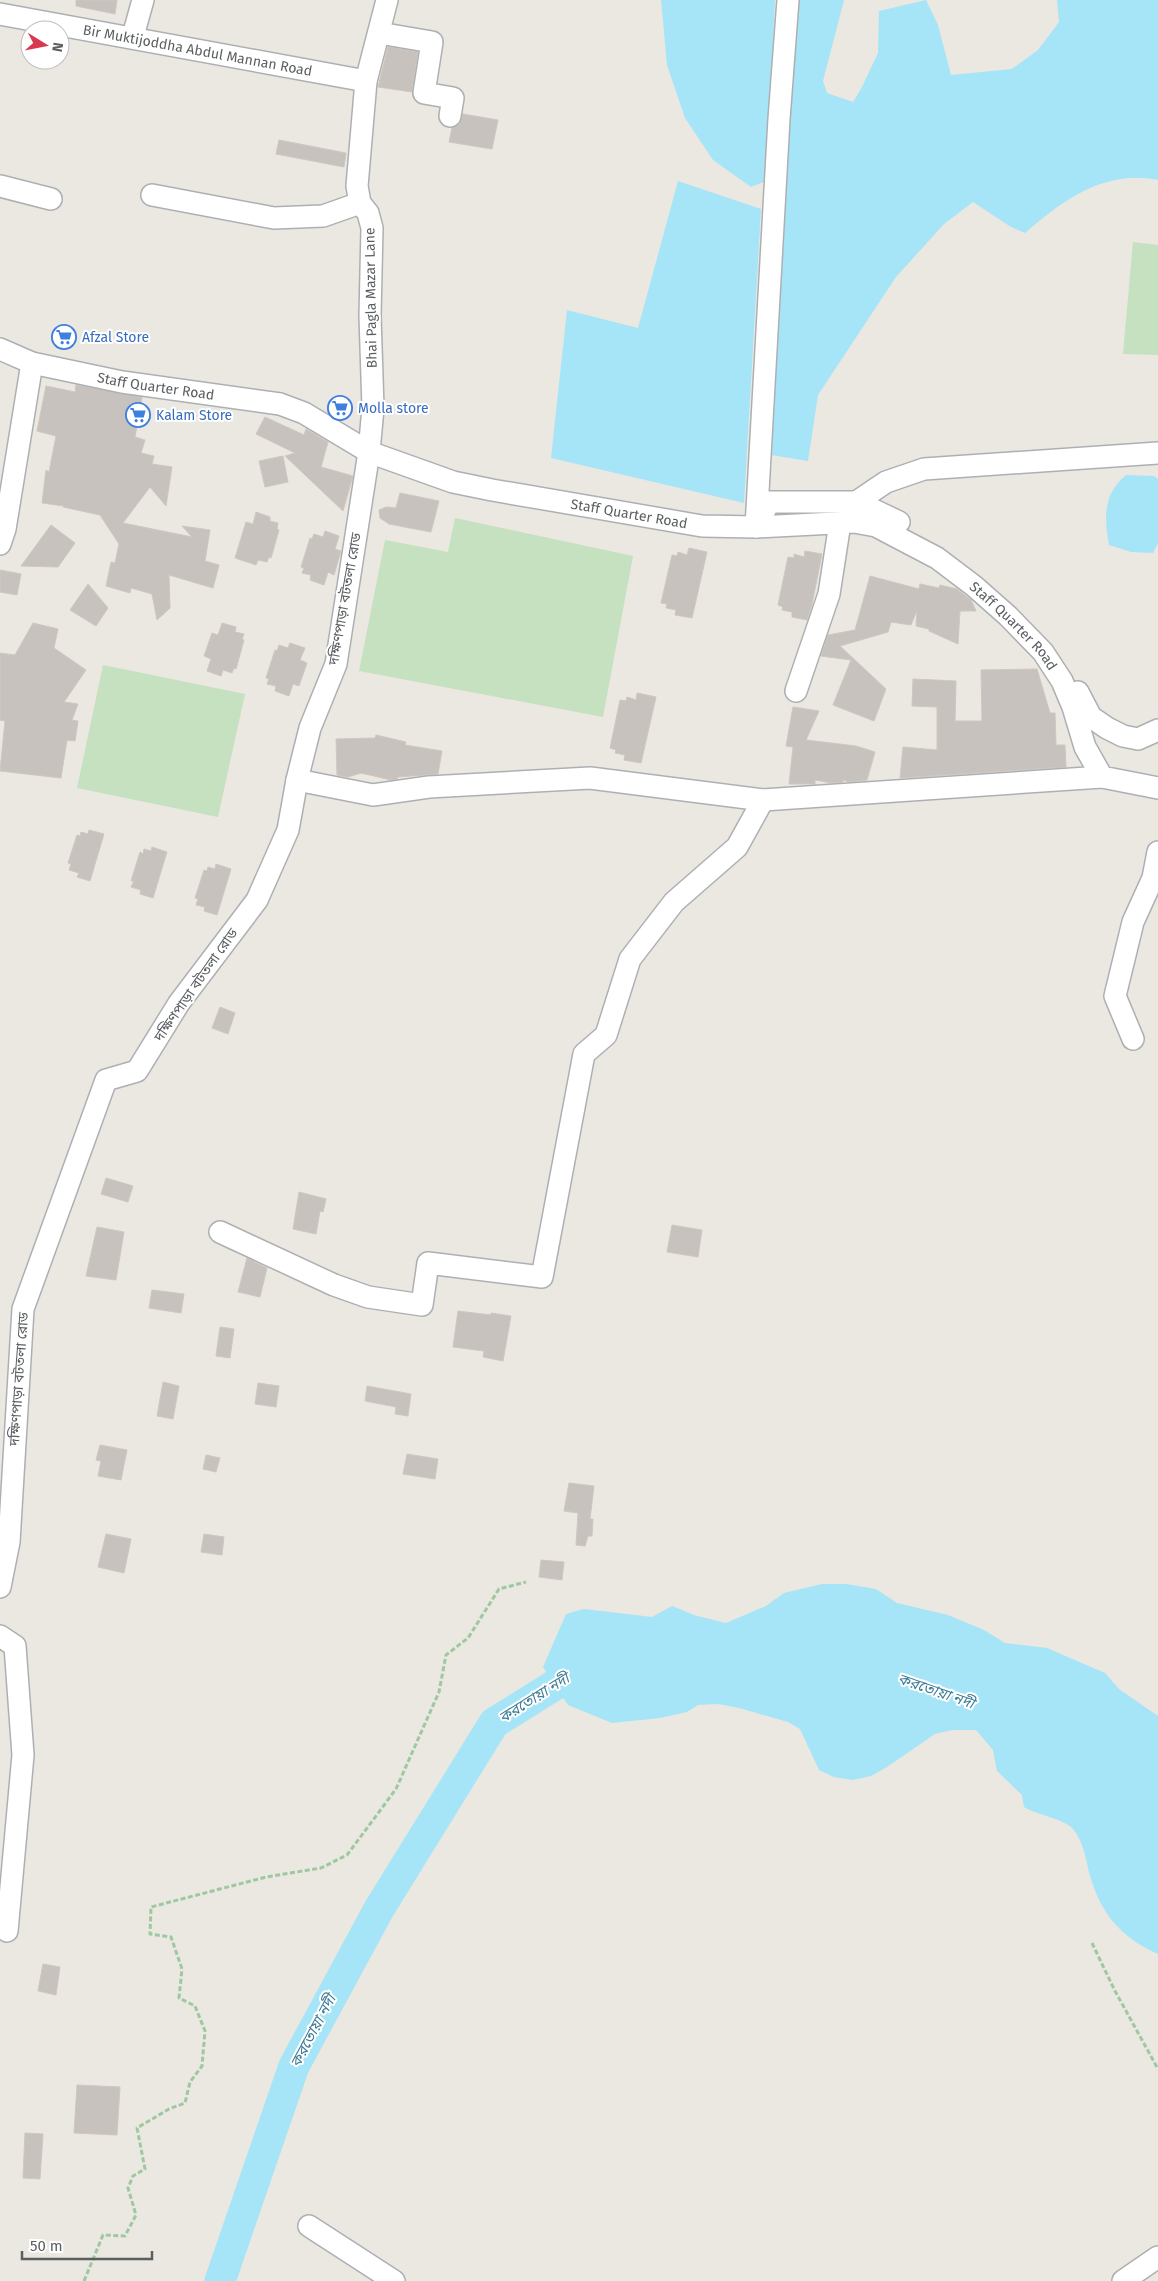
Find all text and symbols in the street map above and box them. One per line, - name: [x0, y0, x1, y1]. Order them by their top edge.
- north arrow: [20, 20, 70, 70]
- street label: Bir Muktijoddha Abdul Mannan Road: [82, 21, 314, 80]
- text: N: [48, 41, 66, 53]
- street label: Bhai Pagla Mazar Lane: [361, 227, 381, 369]
- supermarket icon: Afzal Store: [51, 324, 77, 350]
- place label: Afzal Store: [82, 329, 149, 346]
- street label: Staff Quarter Road: [96, 369, 215, 403]
- supermarket icon: Molla store: [327, 395, 353, 421]
- place label: Molla store: [358, 400, 429, 417]
- supermarket icon: Kalam Store: [125, 402, 151, 428]
- place label: Kalam Store: [156, 407, 232, 424]
- street label: Staff Quarter Road: [569, 495, 689, 532]
- street label: দক্ষিণপাড়া বটতলা রোড: [325, 531, 365, 667]
- street label: Staff Quarter Road: [966, 578, 1061, 673]
- street label: দক্ষিণপাড়া বটতলা রোড: [150, 924, 242, 1046]
- street label: দক্ষিণপাড়া বটতলা রোড: [6, 1311, 32, 1447]
- water label: করতোয়া নদী: [495, 1668, 575, 1727]
- water label: করতোয়া নদী: [895, 1670, 979, 1713]
- water label: করতোয়া নদী: [286, 1989, 341, 2070]
- scale bar: [22, 2228, 152, 2260]
- text: 50 m: [30, 2237, 63, 2255]

